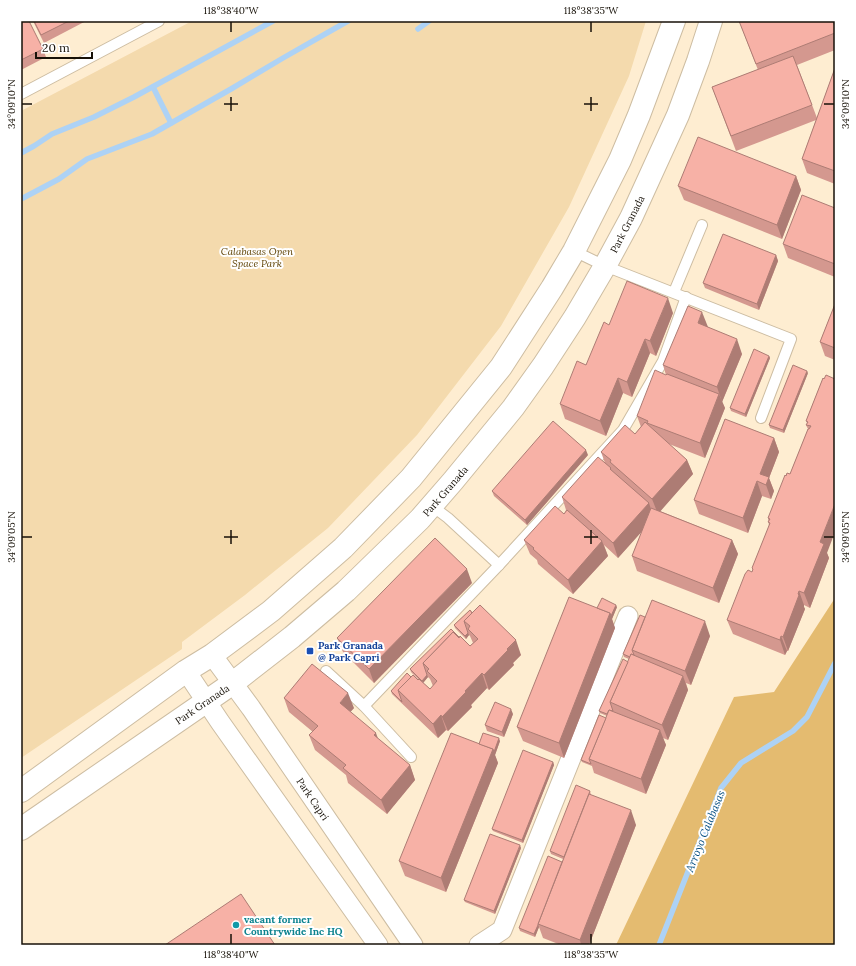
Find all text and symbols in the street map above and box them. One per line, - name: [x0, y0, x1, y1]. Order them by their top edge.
- text: 118°38'40"W: [204, 4, 259, 17]
- text: 118°38'35"W: [564, 4, 619, 17]
- scale bar: [36, 34, 92, 60]
- text: 20 m: [42, 40, 70, 55]
- text: 34°09'10"N: [5, 79, 18, 129]
- text: 34°09'10"N: [839, 79, 852, 129]
- street label: Park Granada: [607, 193, 648, 255]
- park label: Calabasas Open Space Park: [221, 245, 294, 270]
- street label: Park Granada: [420, 463, 471, 519]
- text: 34°09'05"N: [5, 511, 18, 563]
- text: 34°09'05"N: [839, 511, 852, 563]
- place label: Park Granada @ Park Capri: [318, 639, 384, 664]
- marker: Park Granada @ Park Capri: [305, 646, 315, 656]
- street label: Park Granada: [173, 681, 232, 727]
- street label: Park Capri: [294, 775, 332, 823]
- water label: Arroyo Calabasas: [682, 788, 728, 875]
- place label: vacant former Countrywide Inc HQ: [244, 913, 343, 938]
- marker: vacant former Countrywide Inc HQ: [231, 920, 241, 930]
- text: 118°38'40"W: [204, 948, 259, 961]
- text: 118°38'35"W: [564, 948, 619, 961]

